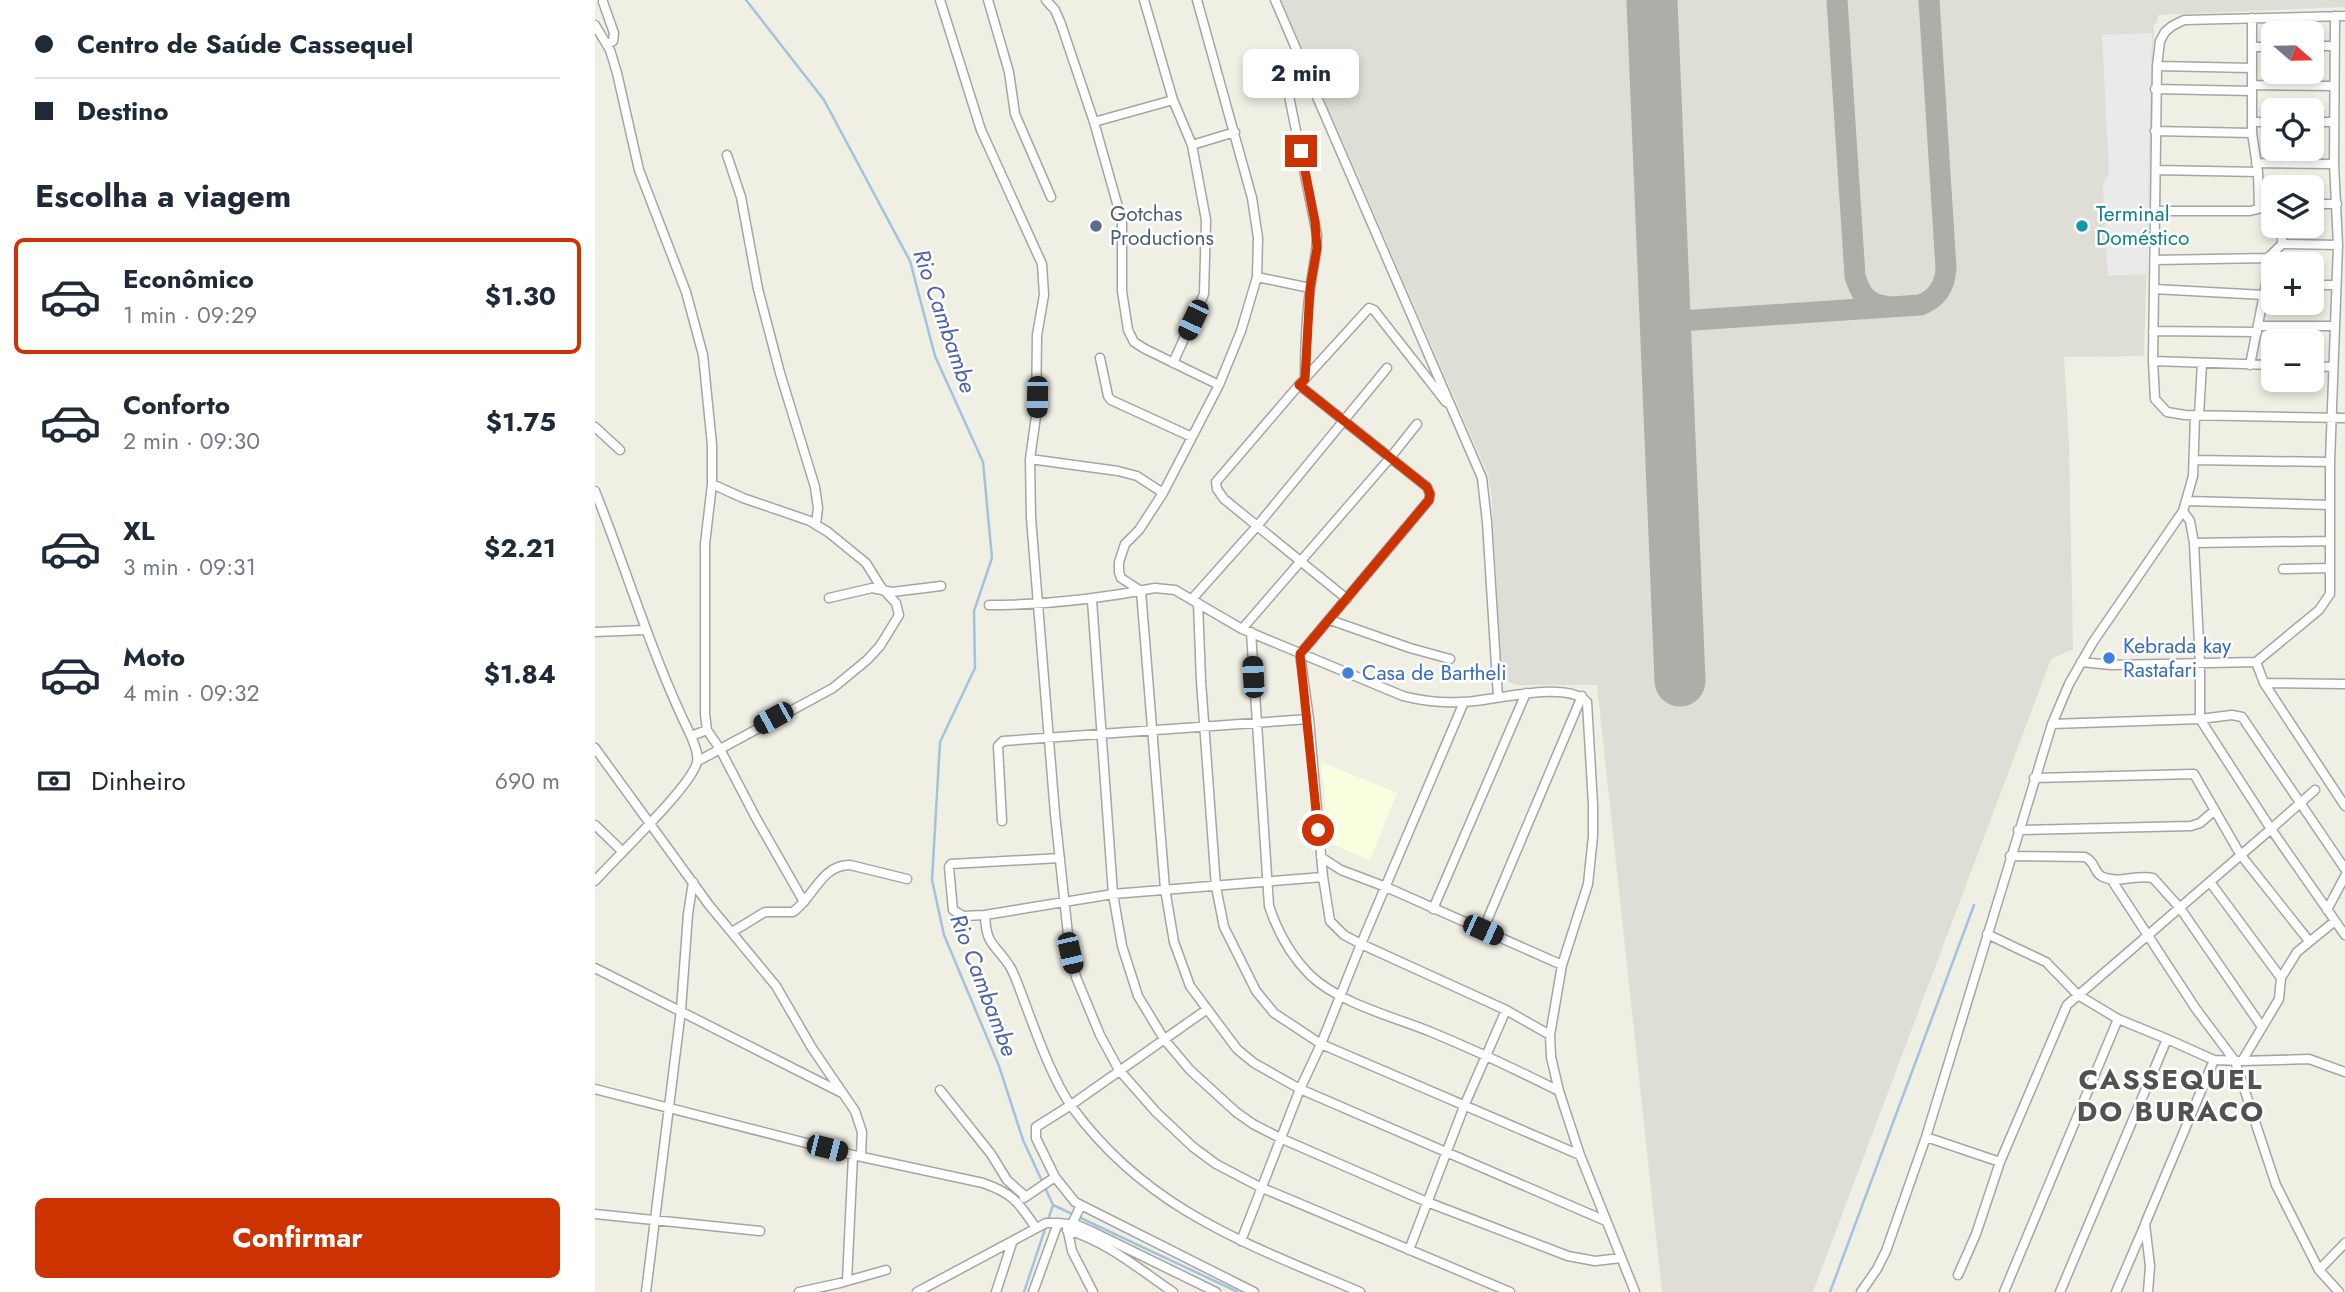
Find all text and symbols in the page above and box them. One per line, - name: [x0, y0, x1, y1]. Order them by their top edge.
- north arrow: [2261, 21, 2324, 84]
- map controls: [2261, 21, 2324, 392]
- text: Centro de Saúde Cassequel: [77, 25, 413, 63]
- callout: 2 min: [1243, 50, 1359, 99]
- text: 2 min: [1271, 56, 1331, 90]
- text: Destino: [77, 92, 169, 130]
- button: locate: [2261, 98, 2324, 161]
- route end: [1285, 135, 1317, 167]
- text: Escolha a viagem: [35, 173, 291, 219]
- button: layers: [2261, 175, 2324, 238]
- place label: Gotchas Productions: [1110, 199, 1214, 253]
- place label: Terminal Doméstico: [2096, 199, 2189, 253]
- marker: Gotchas Productions: [1088, 218, 1104, 234]
- marker: Terminal Doméstico: [2074, 218, 2090, 234]
- water label: Rio Cambambe: [905, 245, 986, 398]
- button: +: [2261, 252, 2324, 315]
- text: Econômico: [123, 260, 254, 298]
- icon: car: [39, 265, 102, 328]
- text: $1.30: [485, 277, 556, 315]
- car: [1175, 297, 1212, 343]
- text: 1 min · 09:29: [123, 298, 257, 332]
- button: −: [2261, 329, 2324, 392]
- car: [1027, 376, 1048, 418]
- text: Conforto: [123, 386, 230, 424]
- icon: car: [39, 391, 102, 454]
- text: $1.75: [486, 403, 556, 441]
- text: 2 min · 09:30: [123, 424, 260, 458]
- text: XL: [123, 512, 155, 550]
- icon: car: [39, 517, 102, 580]
- text: $2.21: [484, 529, 556, 567]
- text: 3 min · 09:31: [123, 550, 256, 584]
- place label: Kebrada kay Rastafari: [2123, 631, 2232, 685]
- text: Moto: [123, 638, 185, 676]
- icon: car: [39, 643, 102, 706]
- marker: Kebrada kay Rastafari: [2101, 650, 2117, 666]
- text: $1.84: [484, 655, 556, 693]
- car: [1242, 655, 1265, 699]
- place label: Casa de Bartheli: [1362, 658, 1507, 688]
- marker: Casa de Bartheli: [1340, 665, 1356, 681]
- text: 4 min · 09:32: [123, 676, 260, 710]
- car: [750, 699, 797, 737]
- icon: cash: [35, 762, 73, 800]
- text: Dinheiro: [91, 762, 186, 800]
- text: 690 m: [495, 764, 560, 798]
- route start: [1302, 814, 1334, 846]
- water label: Rio Cambambe: [941, 909, 1027, 1062]
- car: [1460, 912, 1507, 948]
- car: [1056, 930, 1085, 976]
- district label: CASSEQUEL DO BURACO: [2077, 1059, 2265, 1132]
- car: [805, 1133, 850, 1163]
- button: Confirmar: [35, 1198, 560, 1278]

